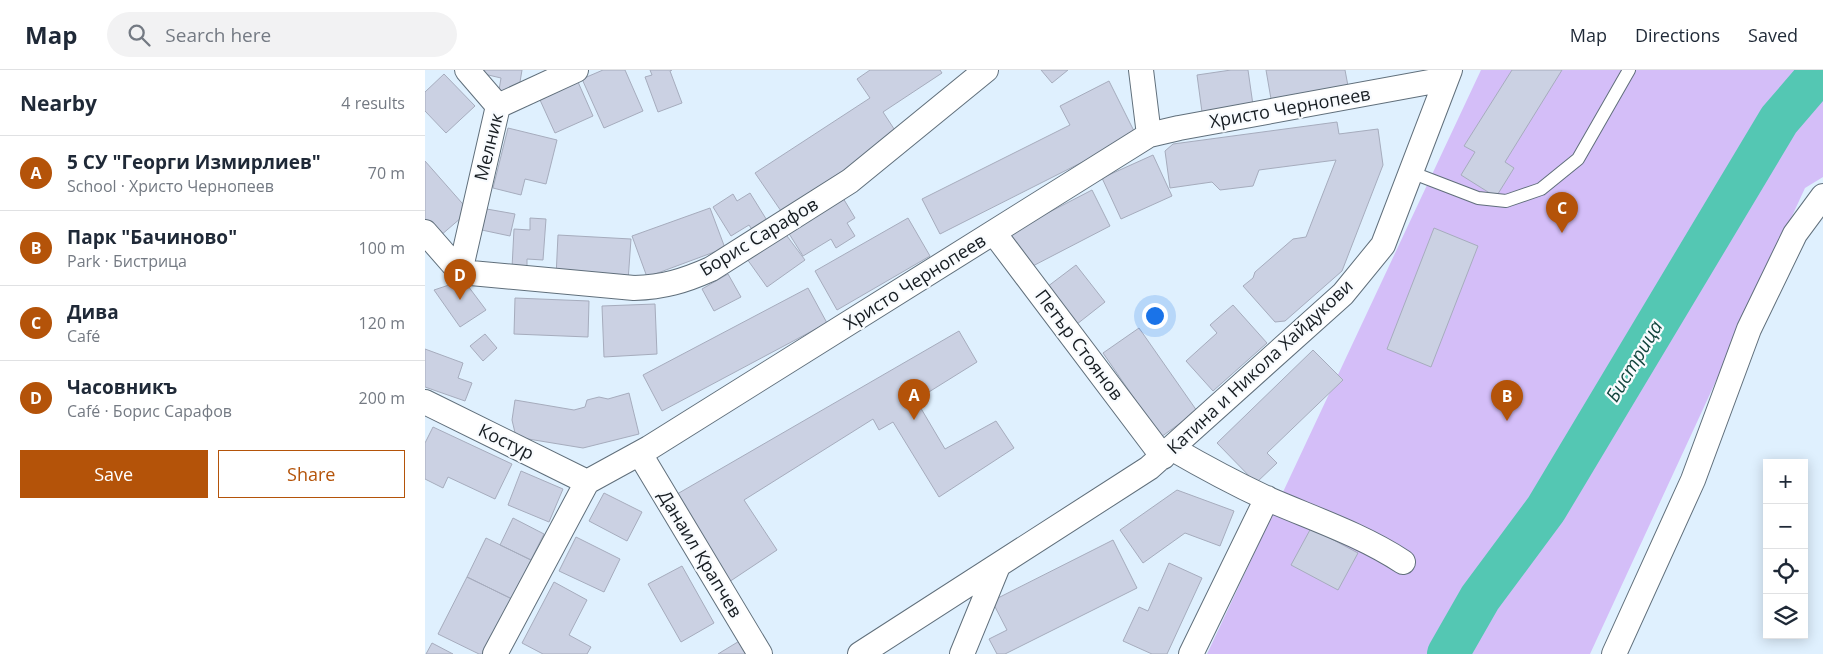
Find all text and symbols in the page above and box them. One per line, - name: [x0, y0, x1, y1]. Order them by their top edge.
- search box: [107, 12, 457, 57]
- text: Map: [25, 18, 77, 51]
- icon: search: [125, 21, 153, 49]
- text: Search here: [165, 22, 271, 48]
- text: Map: [1570, 23, 1607, 47]
- text: Directions: [1635, 23, 1720, 47]
- text: Saved: [1748, 23, 1798, 47]
- street label: Христо Чернопеев: [1207, 81, 1372, 133]
- text: Nearby: [20, 89, 97, 117]
- text: 4 results: [341, 92, 405, 114]
- street label: Мелник: [468, 110, 508, 183]
- text: 5 СУ "Георги Измирлиев": [67, 149, 321, 175]
- text: A: [30, 162, 42, 184]
- text: 70 m: [368, 162, 405, 184]
- text: School · Христо Чернопеев: [67, 175, 274, 197]
- street label: Борис Сарафов: [695, 191, 822, 281]
- pin: C: [1546, 192, 1578, 233]
- text: Парк "Бачиново": [67, 224, 237, 250]
- street label: Христо Чернопеев: [839, 228, 990, 335]
- text: B: [31, 237, 41, 259]
- text: 100 m: [359, 237, 405, 259]
- text: Park · Бистрица: [67, 250, 187, 272]
- pin: D: [444, 259, 476, 300]
- street label: Катина и Никола Хайдукови: [1161, 274, 1357, 459]
- street label: Петър Стоянов: [1030, 284, 1129, 405]
- text: Дива: [67, 299, 119, 325]
- your location: [1142, 303, 1168, 329]
- text: C: [31, 312, 41, 334]
- text: 120 m: [359, 312, 405, 334]
- water label: Бистрица: [1599, 315, 1669, 407]
- text: Café: [67, 325, 100, 347]
- text: Часовникъ: [67, 374, 177, 400]
- pin: A: [898, 379, 930, 420]
- pin: B: [1491, 380, 1523, 421]
- text: D: [30, 387, 42, 409]
- text: 200 m: [359, 387, 405, 409]
- text: Café · Борис Сарафов: [67, 400, 232, 422]
- street label: Костур: [475, 417, 538, 465]
- button: Save: [20, 450, 208, 498]
- button: Share: [218, 450, 405, 498]
- map controls: [1763, 459, 1808, 639]
- button: +: [1763, 459, 1808, 504]
- street label: Данаил Крапчев: [653, 485, 748, 622]
- button: −: [1763, 504, 1808, 549]
- button: locate: [1763, 549, 1808, 594]
- button: layers: [1763, 594, 1808, 639]

